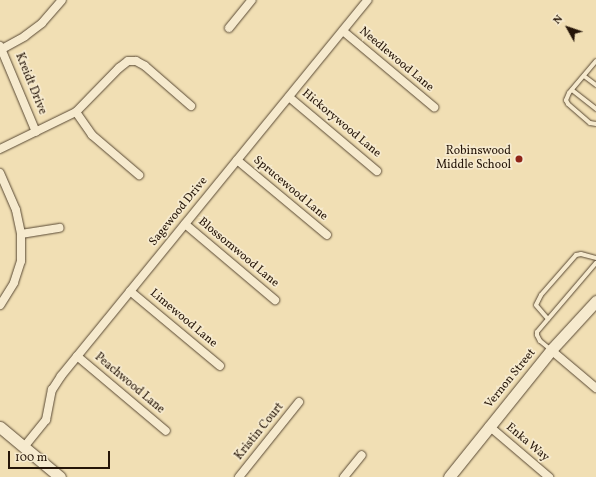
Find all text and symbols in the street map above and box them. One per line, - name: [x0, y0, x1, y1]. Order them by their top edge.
- north arrow: [548, 8, 588, 48]
- text: N: [550, 12, 567, 28]
- street label: Needlewood Lane: [356, 25, 436, 95]
- street label: Kreidt Drive: [11, 51, 49, 117]
- street label: Hickorywood Lane: [299, 87, 383, 161]
- place label: Robinswood Middle School: [436, 145, 511, 173]
- street label: Sprucewood Lane: [250, 154, 330, 224]
- marker: Robinswood Middle School: [514, 154, 524, 164]
- street label: Sagewood Drive: [147, 175, 211, 249]
- street label: Blossomwood Lane: [195, 215, 281, 291]
- street label: Limewood Lane: [147, 287, 219, 351]
- street label: Vernon Street: [483, 346, 539, 412]
- street label: Peachwood Lane: [91, 351, 167, 417]
- street label: Kristin Court: [233, 400, 287, 464]
- street label: Enka Way: [502, 421, 552, 465]
- scale bar: [10, 443, 112, 469]
- text: 100 m: [15, 450, 47, 466]

